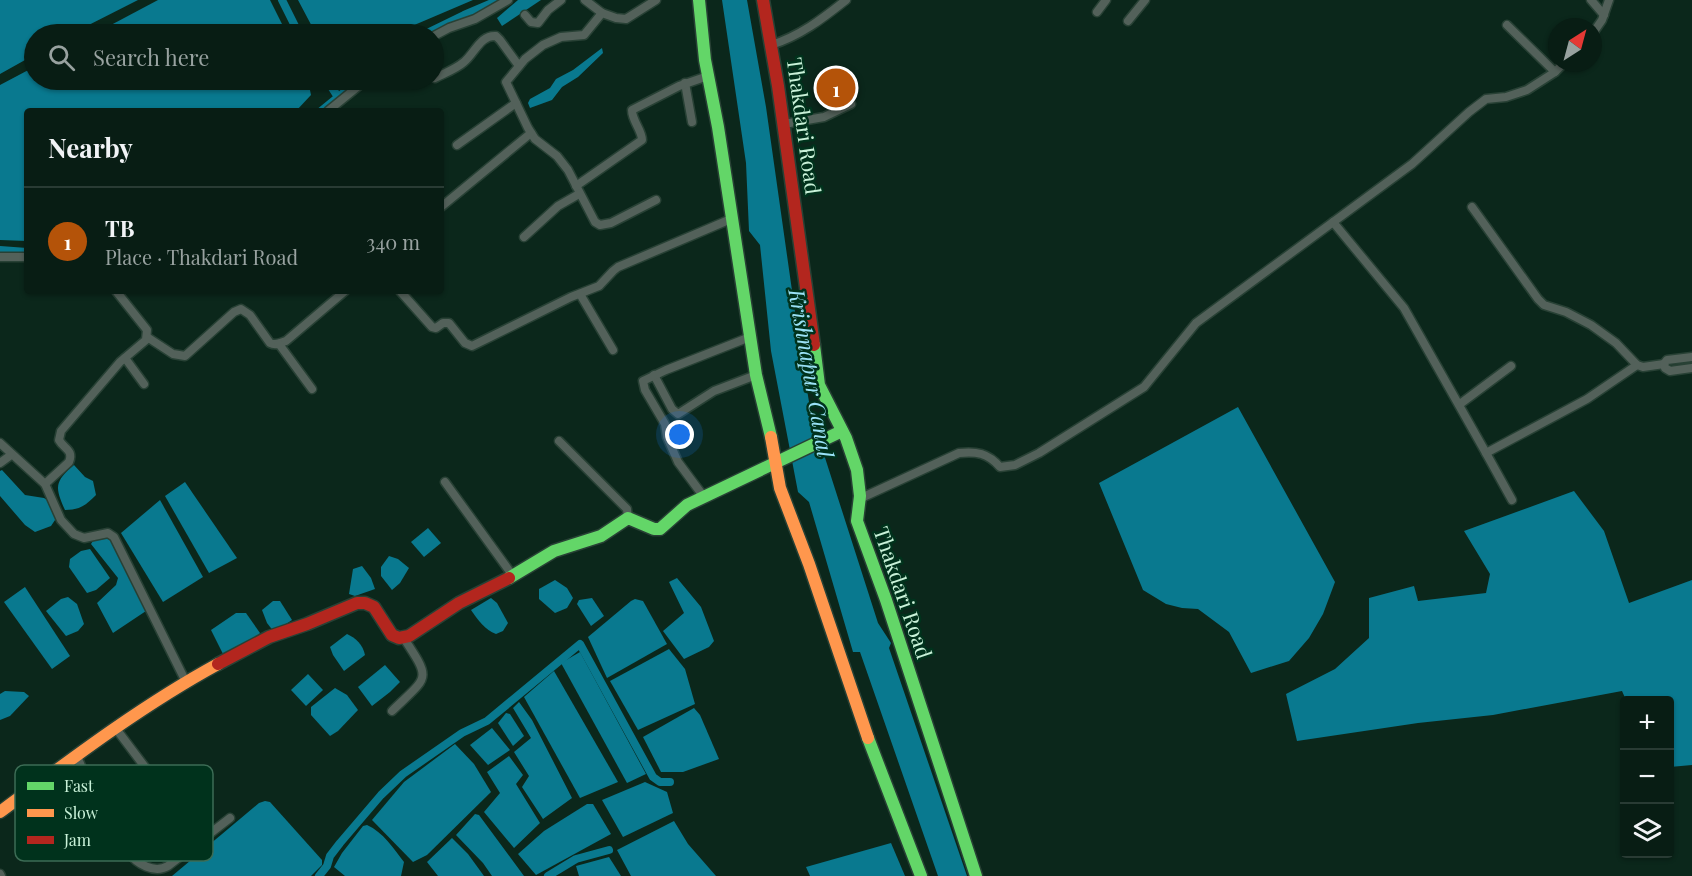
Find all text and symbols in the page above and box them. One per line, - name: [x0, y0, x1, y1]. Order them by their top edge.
- north arrow: [1548, 18, 1602, 72]
- search box: [24, 24, 444, 90]
- icon: search: [45, 41, 78, 74]
- text: Search here: [93, 42, 209, 72]
- street label: Thakdari Road: [782, 56, 828, 196]
- pin: 1: [816, 66, 856, 110]
- text: Nearby: [48, 130, 133, 165]
- text: TB: [105, 213, 134, 243]
- text: 1: [64, 228, 71, 255]
- text: 340 m: [366, 228, 420, 255]
- text: Place · Thakdari Road: [105, 243, 298, 270]
- water label: Krishnapur Canal: [782, 285, 842, 460]
- your location: [665, 420, 694, 449]
- street label: Thakdari Road: [868, 523, 940, 662]
- map controls: [1620, 696, 1674, 858]
- button: +: [1620, 696, 1674, 750]
- button: −: [1620, 750, 1674, 804]
- legend: [15, 765, 213, 861]
- text: Fast: [64, 775, 94, 796]
- text: Slow: [64, 802, 99, 823]
- button: layers: [1620, 804, 1674, 858]
- text: Jam: [63, 829, 91, 850]

